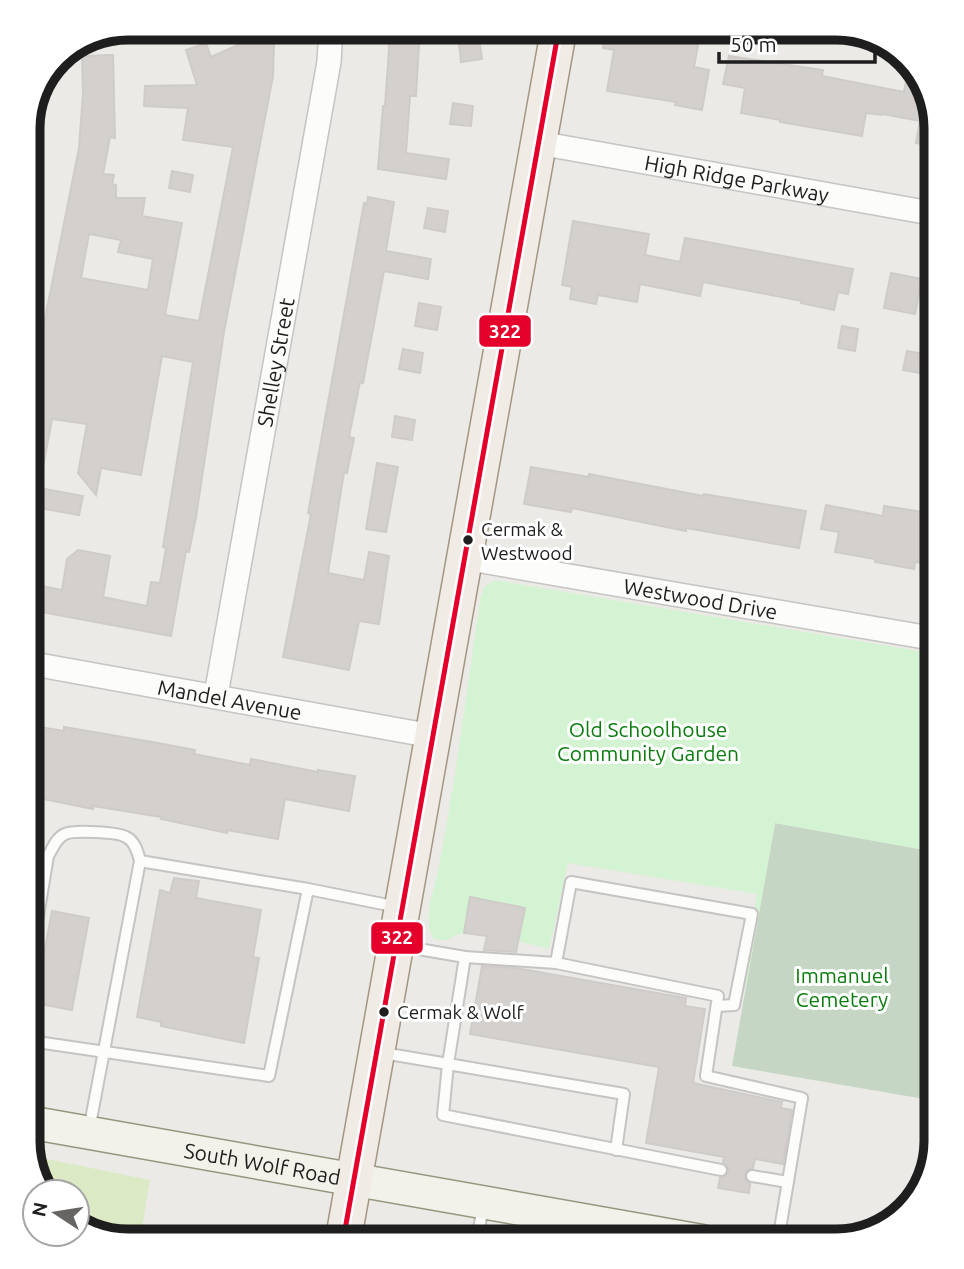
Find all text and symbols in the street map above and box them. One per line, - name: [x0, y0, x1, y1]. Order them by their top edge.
- scale bar: [719, 21, 875, 65]
- text: 50 m: [730, 32, 777, 56]
- street label: High Ridge Parkway: [643, 150, 831, 207]
- street label: Shelley Street: [252, 296, 299, 429]
- line badge: 322: [478, 314, 532, 348]
- text: 322: [489, 320, 521, 342]
- place label: Cermak & Westwood: [481, 518, 573, 564]
- marker: Cermak & Westwood: [461, 533, 475, 547]
- street label: Westwood Drive: [622, 574, 779, 624]
- street label: Mandel Avenue: [156, 675, 304, 724]
- park label: Old Schoolhouse Community Garden: [557, 717, 739, 765]
- line badge: 322: [370, 921, 424, 955]
- text: 322: [381, 926, 413, 948]
- park label: Immanuel Cemetery: [795, 963, 889, 1011]
- place label: Cermak & Wolf: [397, 1001, 525, 1023]
- marker: Cermak & Wolf: [377, 1005, 391, 1019]
- street label: South Wolf Road: [182, 1138, 343, 1189]
- north arrow: [21, 1178, 91, 1248]
- text: N: [27, 1200, 52, 1219]

